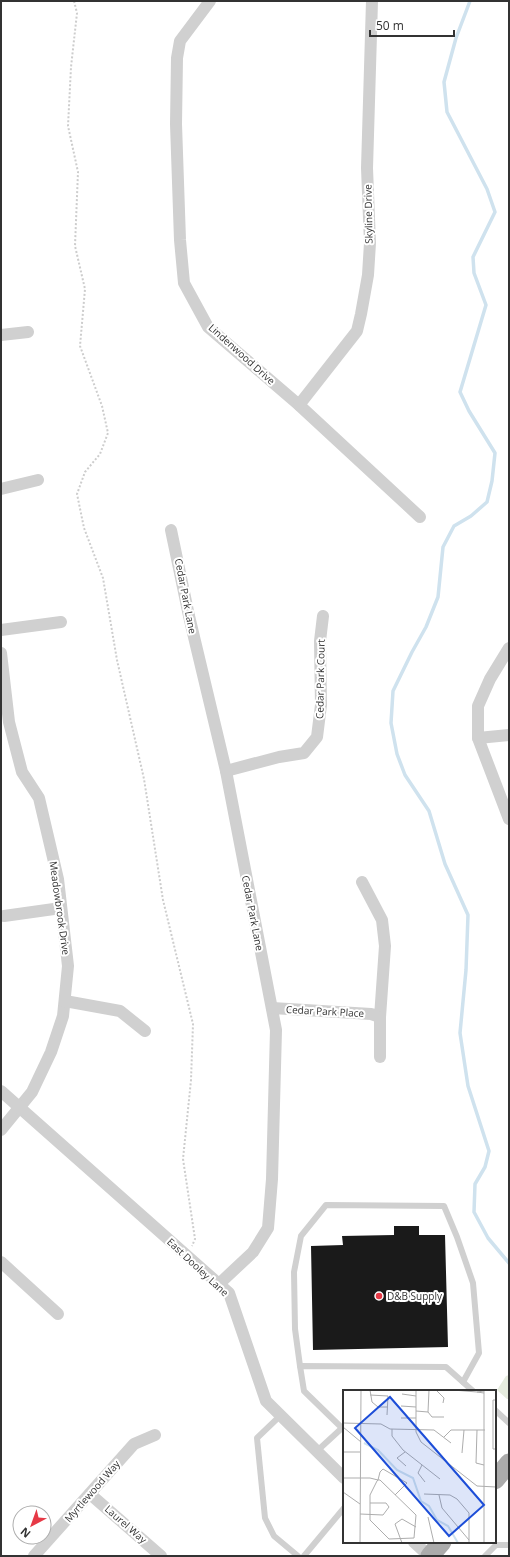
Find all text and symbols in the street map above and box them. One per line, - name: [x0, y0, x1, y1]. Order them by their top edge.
- scale bar: [370, 12, 454, 38]
- text: 50 m: [376, 17, 404, 34]
- street label: Skyline Drive: [360, 184, 376, 244]
- street label: Lindenwood Drive: [206, 320, 278, 388]
- street label: Cedar Park Lane: [172, 557, 200, 635]
- street label: Cedar Park Court: [312, 639, 328, 719]
- street label: Meadowbrook Drive: [46, 860, 74, 956]
- street label: Cedar Park Lane: [239, 874, 267, 952]
- street label: Cedar Park Place: [286, 1002, 365, 1020]
- street label: East Dooley Lane: [164, 1235, 232, 1300]
- place label: D&B Supply: [387, 1289, 443, 1303]
- marker: D&B Supply: [374, 1291, 384, 1301]
- inset map: [343, 1390, 496, 1543]
- street label: Myrtlewood Way: [61, 1456, 124, 1525]
- street label: Laurel Way: [102, 1502, 151, 1547]
- north arrow: [12, 1505, 52, 1545]
- text: N: [17, 1524, 33, 1542]

